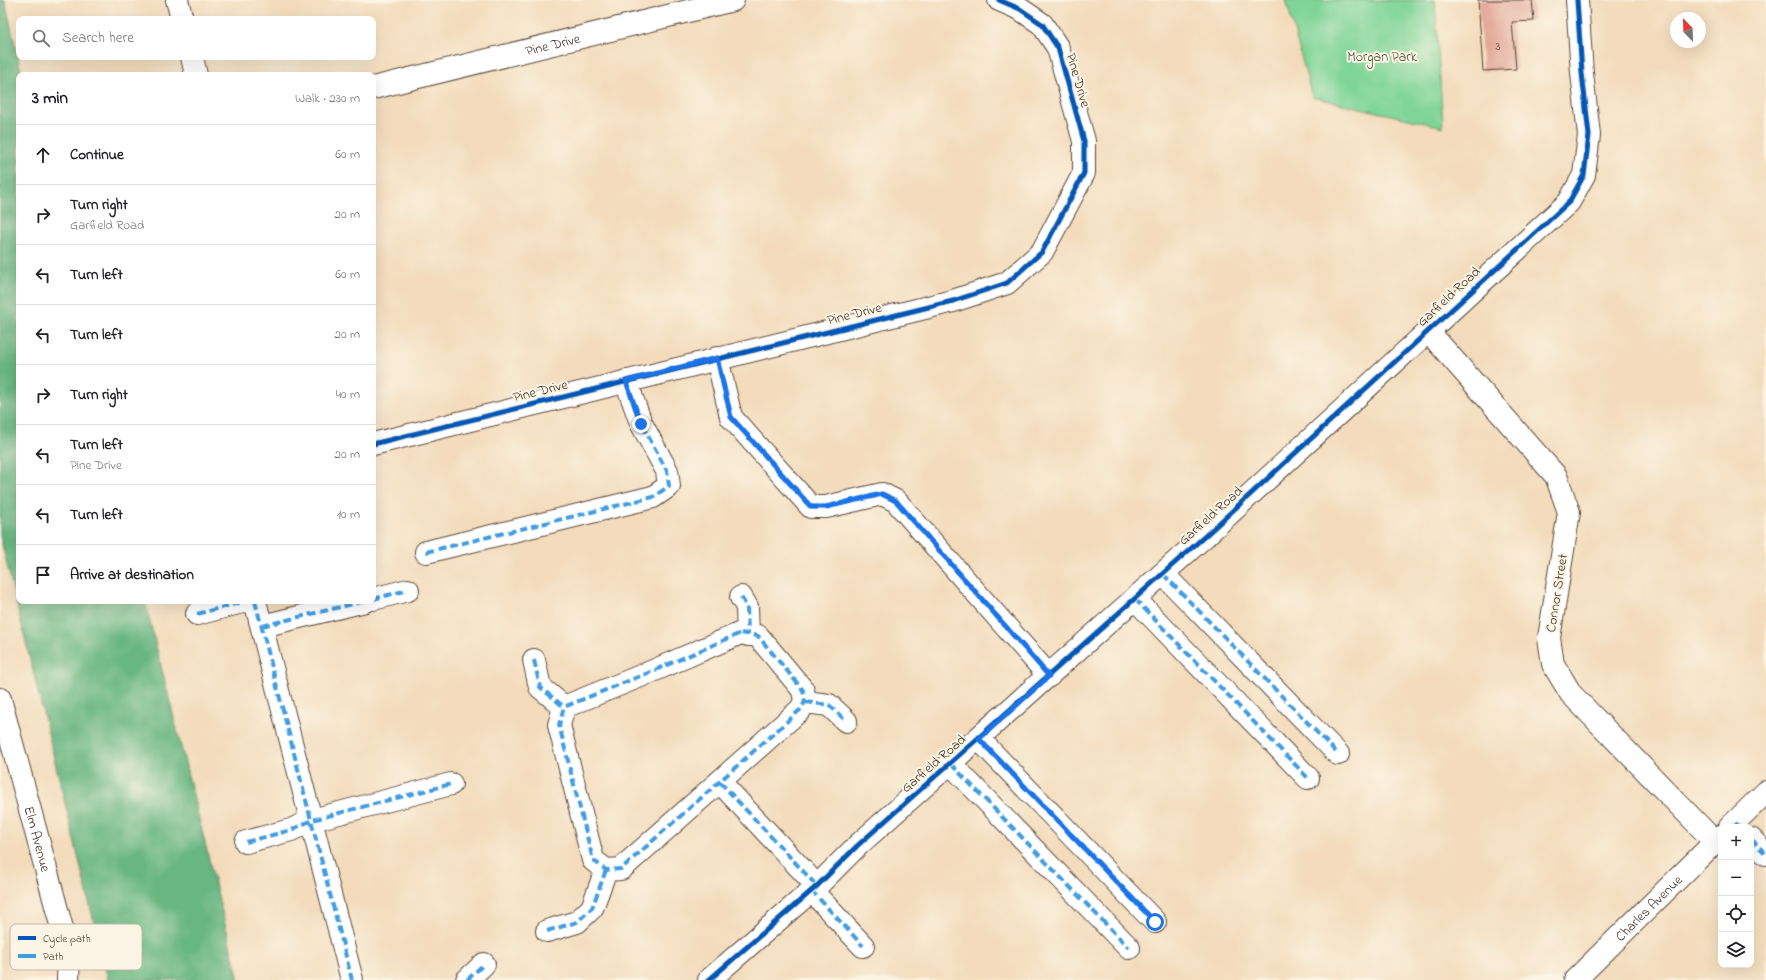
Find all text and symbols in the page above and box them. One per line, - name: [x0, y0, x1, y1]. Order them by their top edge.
- north arrow: [1670, 12, 1706, 48]
- search box: [16, 16, 376, 60]
- icon: search: [30, 27, 52, 49]
- text: Search here: [62, 27, 134, 49]
- street label: Pine Drive: [523, 29, 583, 62]
- house number: 3: [1496, 38, 1501, 56]
- park label: Morgan Park: [1347, 47, 1418, 69]
- street label: Pine Drive: [1060, 51, 1096, 111]
- text: 3 min: [32, 86, 68, 111]
- text: Walk · 230 m: [295, 89, 360, 108]
- icon: ahead: [32, 144, 54, 166]
- text: Continue: [70, 144, 124, 166]
- text: 60 m: [335, 145, 360, 164]
- text: Turn right: [70, 194, 128, 216]
- icon: right: [32, 204, 54, 226]
- text: 20 m: [335, 205, 360, 224]
- text: Garfield Road: [70, 216, 144, 235]
- street label: Garfield Road: [1413, 262, 1486, 332]
- icon: left: [32, 264, 54, 286]
- text: Turn left: [70, 264, 123, 286]
- text: 60 m: [335, 265, 360, 284]
- street label: Pine Drive: [825, 297, 885, 331]
- icon: left: [32, 324, 54, 346]
- text: Turn left: [70, 324, 123, 346]
- text: 20 m: [335, 325, 360, 344]
- street label: Pine Drive: [511, 374, 571, 408]
- icon: right: [32, 384, 54, 406]
- text: Turn right: [70, 384, 128, 406]
- text: 40 m: [336, 385, 360, 404]
- route end: [632, 415, 650, 433]
- text: Turn left: [70, 434, 123, 456]
- icon: left: [32, 444, 54, 466]
- text: 20 m: [335, 445, 360, 464]
- text: Pine Drive: [70, 456, 122, 475]
- street label: Garfield Road: [1174, 481, 1248, 551]
- icon: left: [32, 504, 54, 526]
- text: Turn left: [70, 504, 123, 526]
- text: 10 m: [337, 505, 360, 524]
- street label: Connor Street: [1541, 552, 1574, 634]
- icon: arrive: [32, 564, 54, 586]
- text: Arrive at destination: [70, 564, 194, 586]
- street label: Garfield Road: [897, 730, 971, 798]
- street label: Elm Avenue: [18, 804, 56, 875]
- map controls: [1718, 824, 1754, 968]
- button: +: [1718, 824, 1754, 860]
- button: −: [1718, 860, 1754, 896]
- street label: Charles Avenue: [1611, 870, 1688, 947]
- button: locate: [1718, 896, 1754, 932]
- route start: [1146, 913, 1164, 931]
- legend: [10, 924, 142, 970]
- text: Cycle path: [43, 931, 91, 948]
- button: layers: [1718, 932, 1754, 968]
- text: Path: [43, 949, 64, 965]

